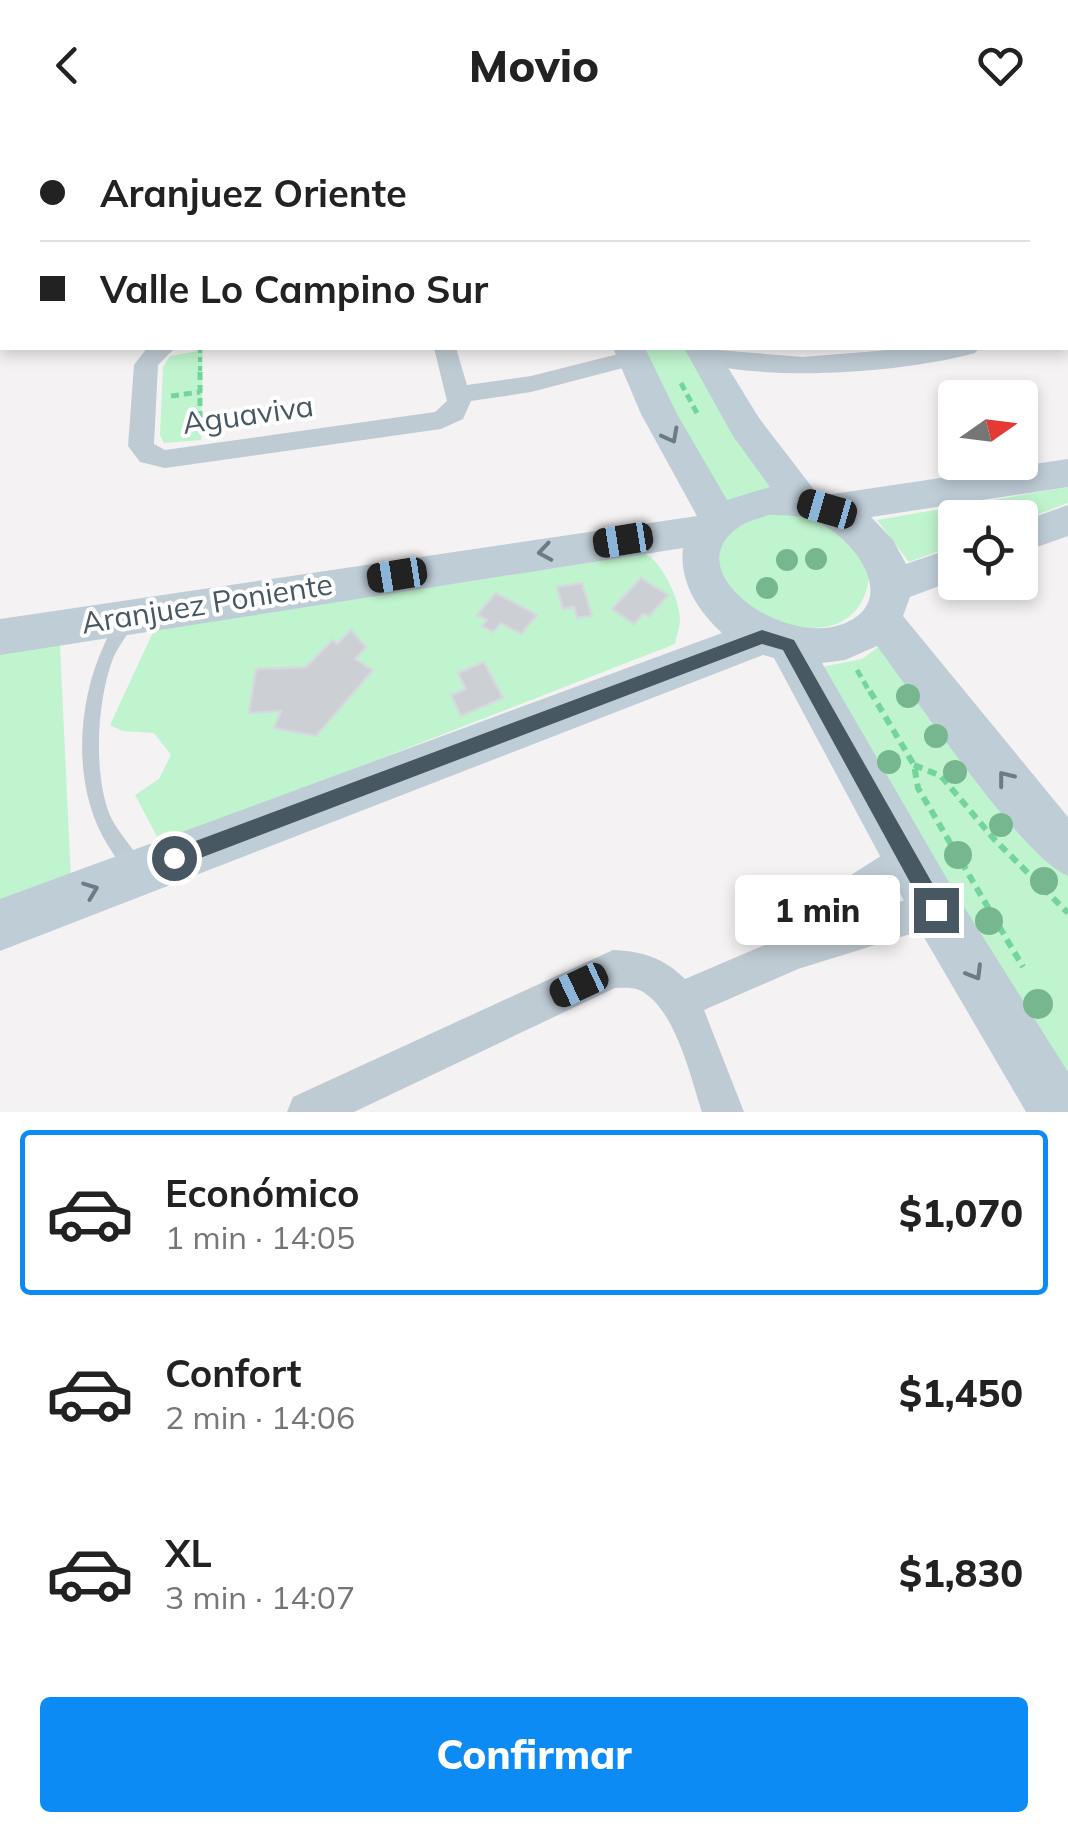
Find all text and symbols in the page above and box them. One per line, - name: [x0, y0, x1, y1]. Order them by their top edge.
- text: Movio: [469, 37, 599, 93]
- icon: back: [40, 38, 95, 93]
- icon: heart: [973, 38, 1028, 93]
- text: Aranjuez Oriente: [100, 169, 407, 217]
- text: Valle Lo Campino Sur: [100, 265, 488, 313]
- north arrow: [938, 380, 1038, 480]
- map controls: [938, 380, 1038, 600]
- street label: Aguaviva: [180, 386, 316, 442]
- one-way arrow: [658, 425, 678, 443]
- car: [794, 486, 860, 532]
- button: locate: [938, 500, 1038, 600]
- car: [591, 520, 655, 560]
- one-way arrow: [537, 541, 554, 562]
- car: [365, 555, 429, 595]
- street label: Aranjuez Poniente: [79, 564, 335, 642]
- one-way arrow: [999, 771, 1016, 789]
- route start: [152, 836, 197, 881]
- callout: 1 min: [736, 875, 901, 945]
- one-way arrow: [81, 882, 99, 902]
- route end: [914, 888, 959, 933]
- text: 1 min: [775, 890, 860, 930]
- car: [545, 959, 613, 1011]
- one-way arrow: [963, 962, 982, 980]
- icon: car: [45, 1168, 135, 1258]
- text: Económico: [165, 1169, 360, 1217]
- text: $1,070: [899, 1189, 1023, 1237]
- text: 1 min · 14:05: [165, 1217, 355, 1257]
- icon: car: [45, 1348, 135, 1438]
- text: Confort: [165, 1349, 302, 1397]
- text: $1,450: [899, 1369, 1023, 1417]
- text: 2 min · 14:06: [165, 1397, 355, 1437]
- icon: car: [45, 1528, 135, 1618]
- text: XL: [165, 1529, 212, 1577]
- text: $1,830: [899, 1549, 1023, 1597]
- text: 3 min · 14:07: [165, 1577, 355, 1617]
- button: Confirmar: [40, 1697, 1028, 1812]

